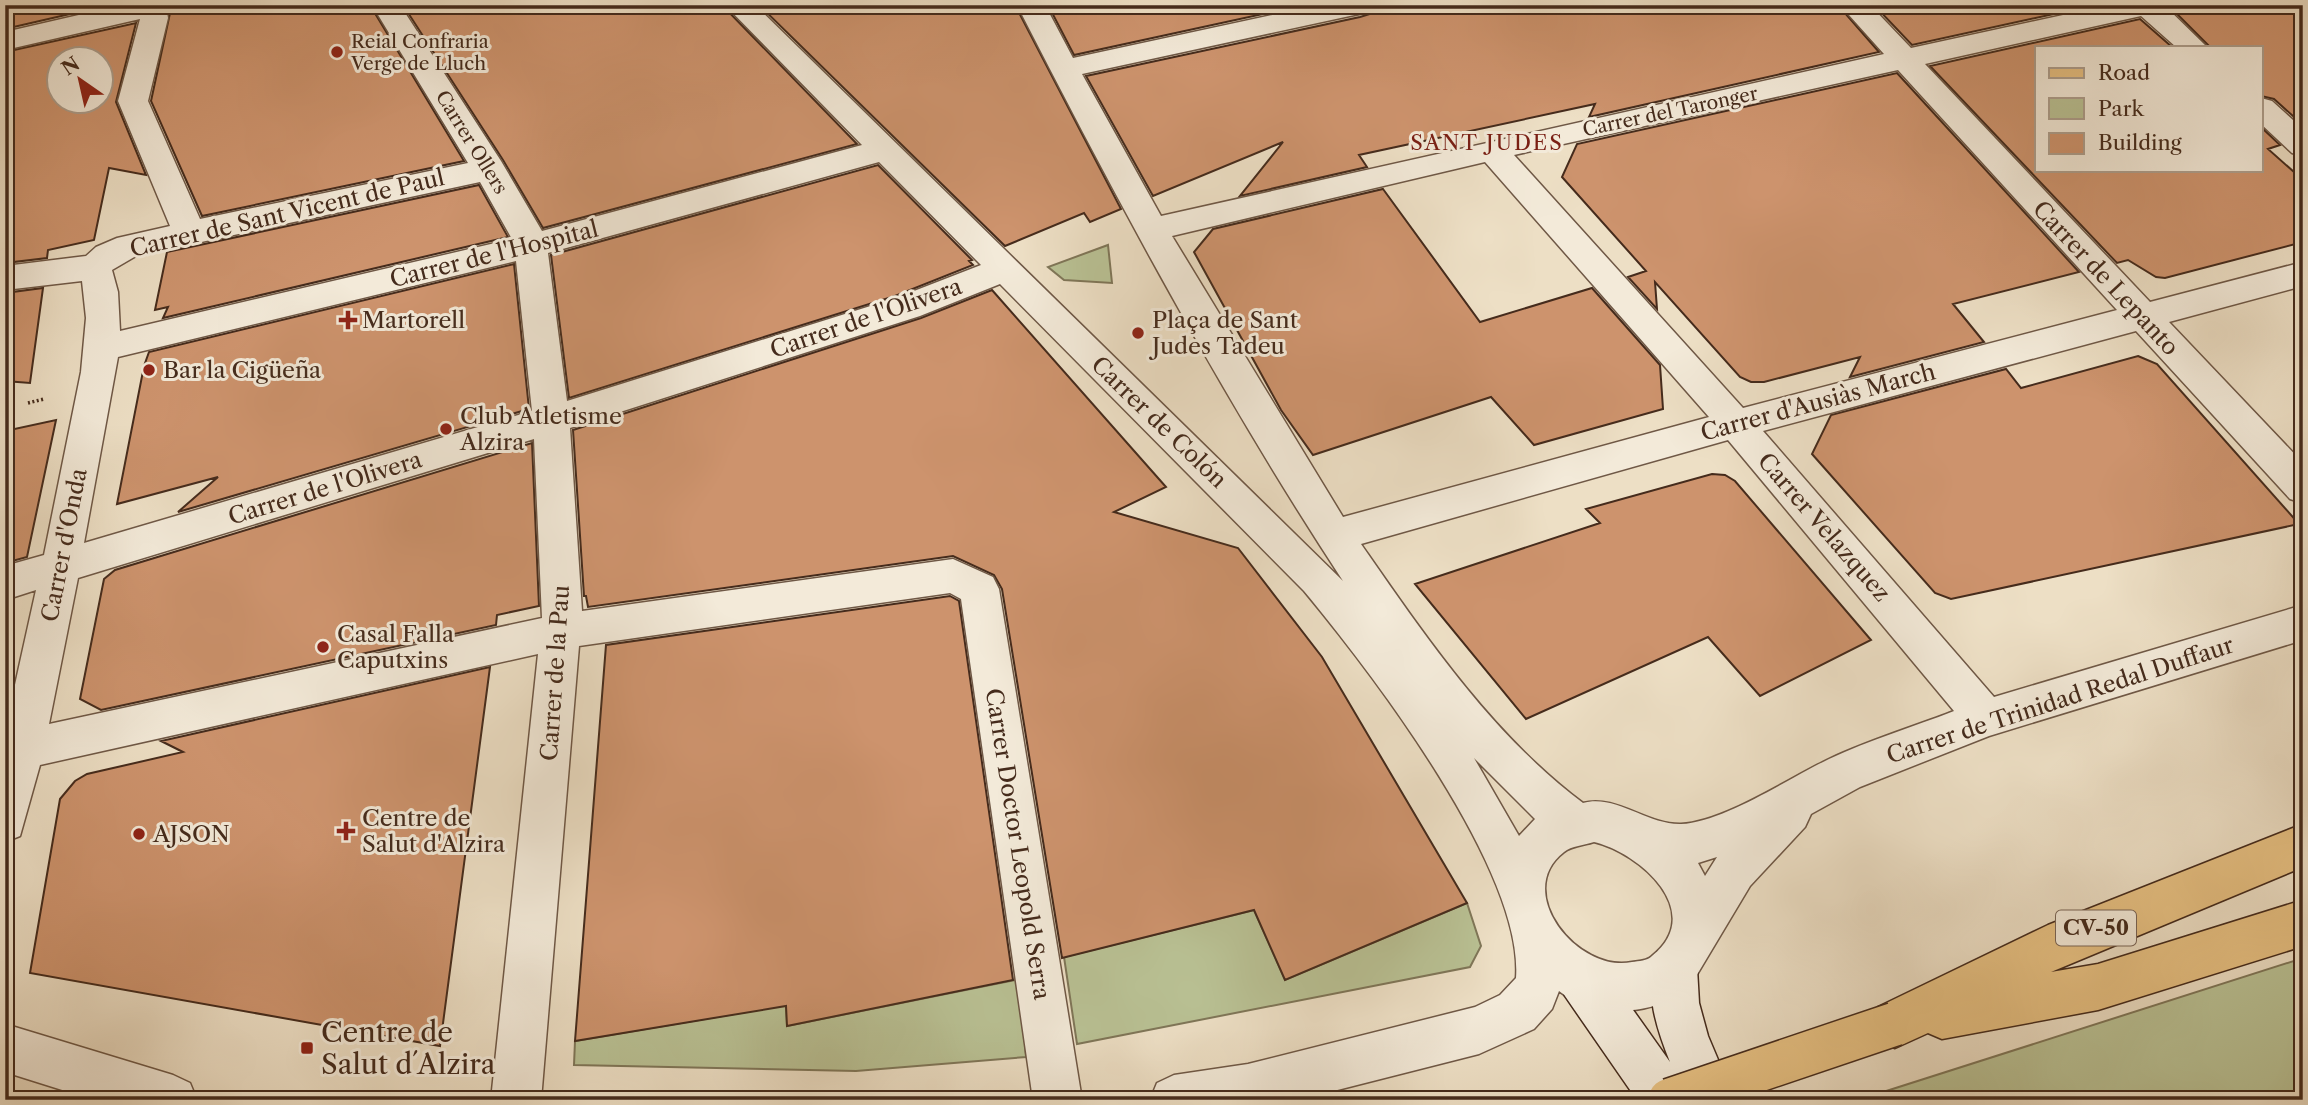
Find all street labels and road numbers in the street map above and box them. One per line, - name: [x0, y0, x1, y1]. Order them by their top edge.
- street label: Carrer del Taronger: [1580, 82, 1760, 141]
- street label: Carrer Ollers: [431, 86, 512, 198]
- street label: Carrer de Sant Vicent de Paul: [127, 163, 447, 263]
- street label: Carrer de Lepanto: [2027, 195, 2185, 361]
- street label: Carrer de l'Hospital: [387, 215, 601, 293]
- street label: Carrer de l'Olivera: [766, 272, 966, 364]
- street label: Carrer de Colón: [1085, 350, 1233, 494]
- street label: Carrer d'Ausiàs March: [1698, 357, 1938, 447]
- street label: Carrer de l'Olivera: [225, 445, 426, 531]
- street label: Carrer Velazquez: [1752, 447, 1896, 607]
- street label: Carrer d'Onda: [35, 465, 93, 624]
- street label: Carrer de la Pau: [535, 584, 575, 762]
- street label: Carrer de Trinidad Redal Duffaur: [1883, 630, 2237, 769]
- street label: Carrer Doctor Leopold Serra: [980, 686, 1057, 1003]
- road number: CV-50: [2056, 911, 2136, 946]

